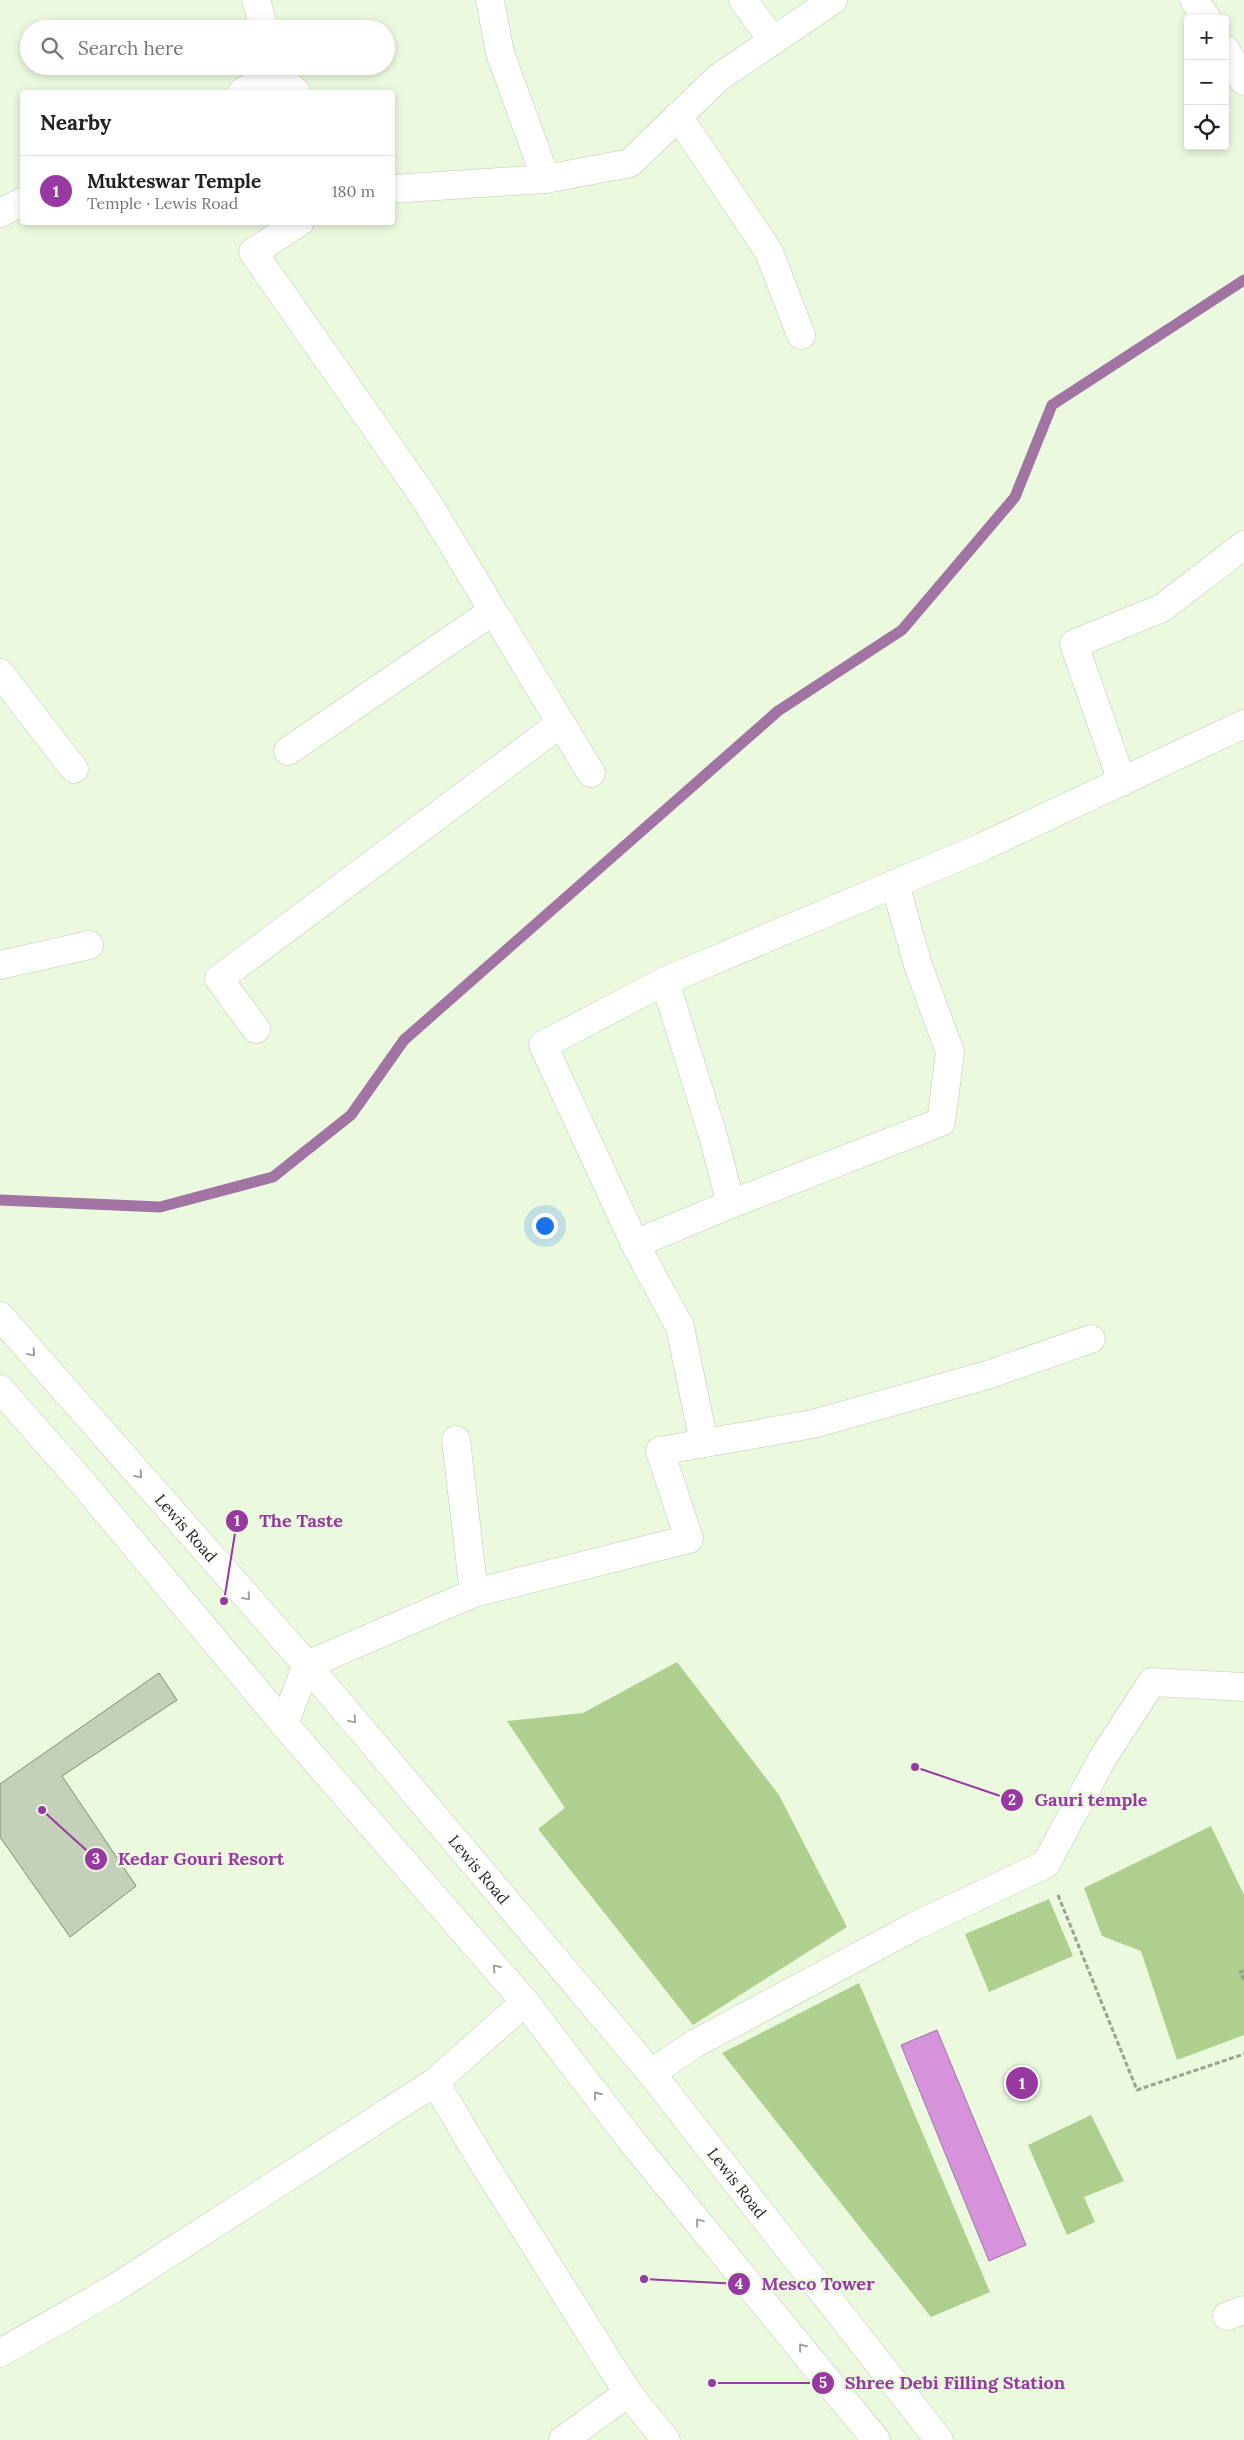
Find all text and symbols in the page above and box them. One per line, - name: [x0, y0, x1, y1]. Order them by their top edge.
- map controls: [1184, 15, 1229, 150]
- button: +: [1184, 15, 1229, 60]
- search box: [20, 20, 395, 75]
- icon: search: [38, 34, 66, 62]
- text: Search here: [78, 36, 184, 60]
- button: −: [1184, 60, 1229, 105]
- button: locate: [1184, 105, 1229, 150]
- text: Nearby: [40, 109, 111, 136]
- text: Mukteswar Temple: [87, 169, 261, 193]
- text: 1: [53, 181, 59, 201]
- text: 180 m: [332, 181, 375, 201]
- text: Temple · Lewis Road: [87, 193, 238, 213]
- your location: [532, 1213, 558, 1239]
- one-way arrow: [26, 1347, 35, 1356]
- one-way arrow: [133, 1470, 142, 1479]
- street label: Lewis Road: [151, 1490, 222, 1566]
- callout: The Taste: [225, 1504, 353, 1537]
- text: The Taste: [259, 1509, 343, 1532]
- text: 1: [234, 1511, 240, 1530]
- one-way arrow: [241, 1591, 250, 1600]
- one-way arrow: [347, 1714, 356, 1723]
- callout: Gauri temple: [999, 1783, 1157, 1816]
- text: Gauri temple: [1034, 1788, 1148, 1811]
- text: 2: [1008, 1790, 1016, 1809]
- street label: Lewis Road: [445, 1831, 514, 1908]
- callout: Kedar Gouri Resort: [83, 1843, 295, 1876]
- text: Kedar Gouri Resort: [118, 1847, 285, 1870]
- text: 3: [92, 1849, 100, 1868]
- one-way arrow: [492, 1965, 501, 1974]
- pin: 1: [1006, 2064, 1038, 2102]
- one-way arrow: [594, 2091, 603, 2101]
- street label: Lewis Road: [703, 2144, 771, 2222]
- one-way arrow: [696, 2219, 705, 2228]
- callout: Mesco Tower: [727, 2267, 885, 2300]
- text: Mesco Tower: [761, 2272, 875, 2295]
- text: 4: [735, 2274, 743, 2293]
- one-way arrow: [799, 2344, 808, 2353]
- callout: Shree Debi Filling Station: [810, 2366, 1076, 2399]
- text: Shree Debi Filling Station: [845, 2371, 1066, 2394]
- text: 5: [819, 2373, 827, 2392]

